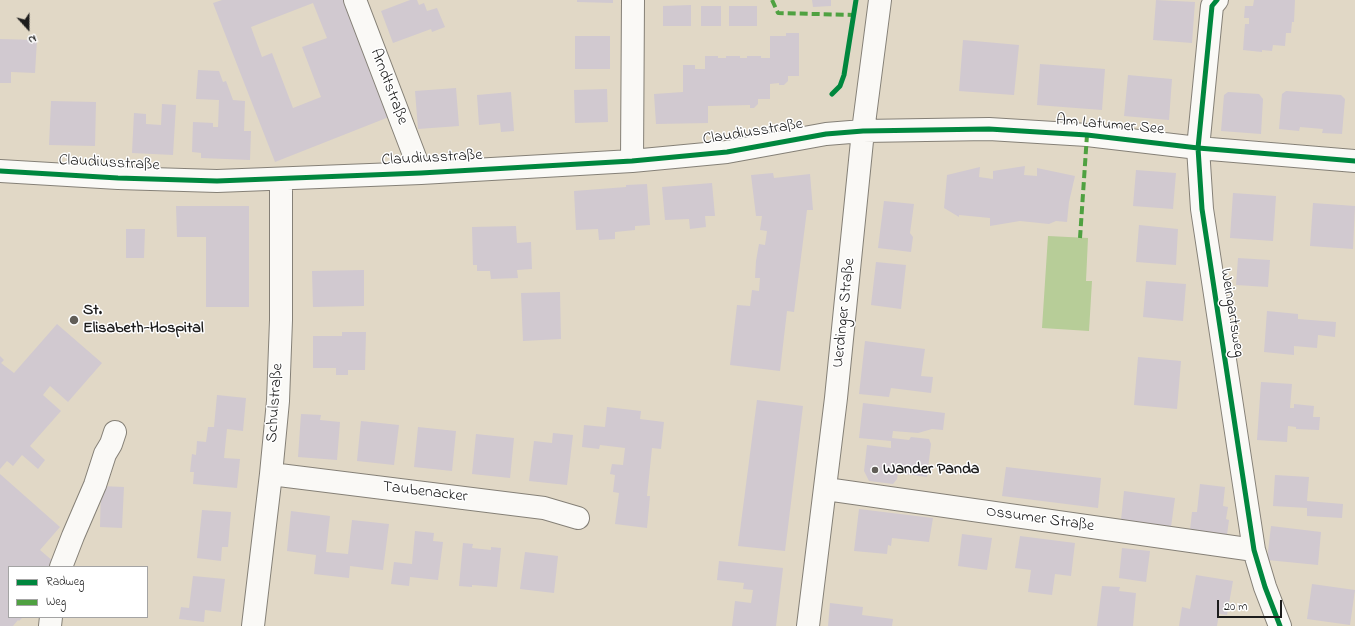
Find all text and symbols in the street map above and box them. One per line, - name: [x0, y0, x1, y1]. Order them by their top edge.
- north arrow: [8, 8, 48, 48]
- text: N: [26, 30, 39, 48]
- street label: Arndtstraße: [365, 46, 411, 128]
- street label: Am Latumer See: [1055, 112, 1165, 140]
- street label: Claudiusstraße: [702, 116, 804, 150]
- street label: Claudiusstraße: [381, 147, 483, 171]
- street label: Claudiusstraße: [58, 152, 160, 176]
- street label: Uerdinger Straße: [830, 257, 860, 369]
- street label: Weingartsweg: [1215, 267, 1247, 359]
- place label: St. Elisabeth-Hospital: [83, 301, 204, 339]
- marker: St. Elisabeth-Hospital: [68, 314, 80, 326]
- street label: Schulstraße: [264, 363, 288, 443]
- place label: Wander Panda: [883, 460, 980, 480]
- marker: Wander Panda: [870, 465, 880, 475]
- street label: Taubenacker: [381, 478, 469, 508]
- street label: Ossumer Straße: [985, 503, 1095, 537]
- legend: [8, 566, 148, 618]
- text: Radweg: [46, 573, 85, 591]
- scale bar: [1219, 592, 1284, 618]
- text: Weg: [46, 593, 66, 611]
- text: 20 m: [1224, 598, 1247, 616]

